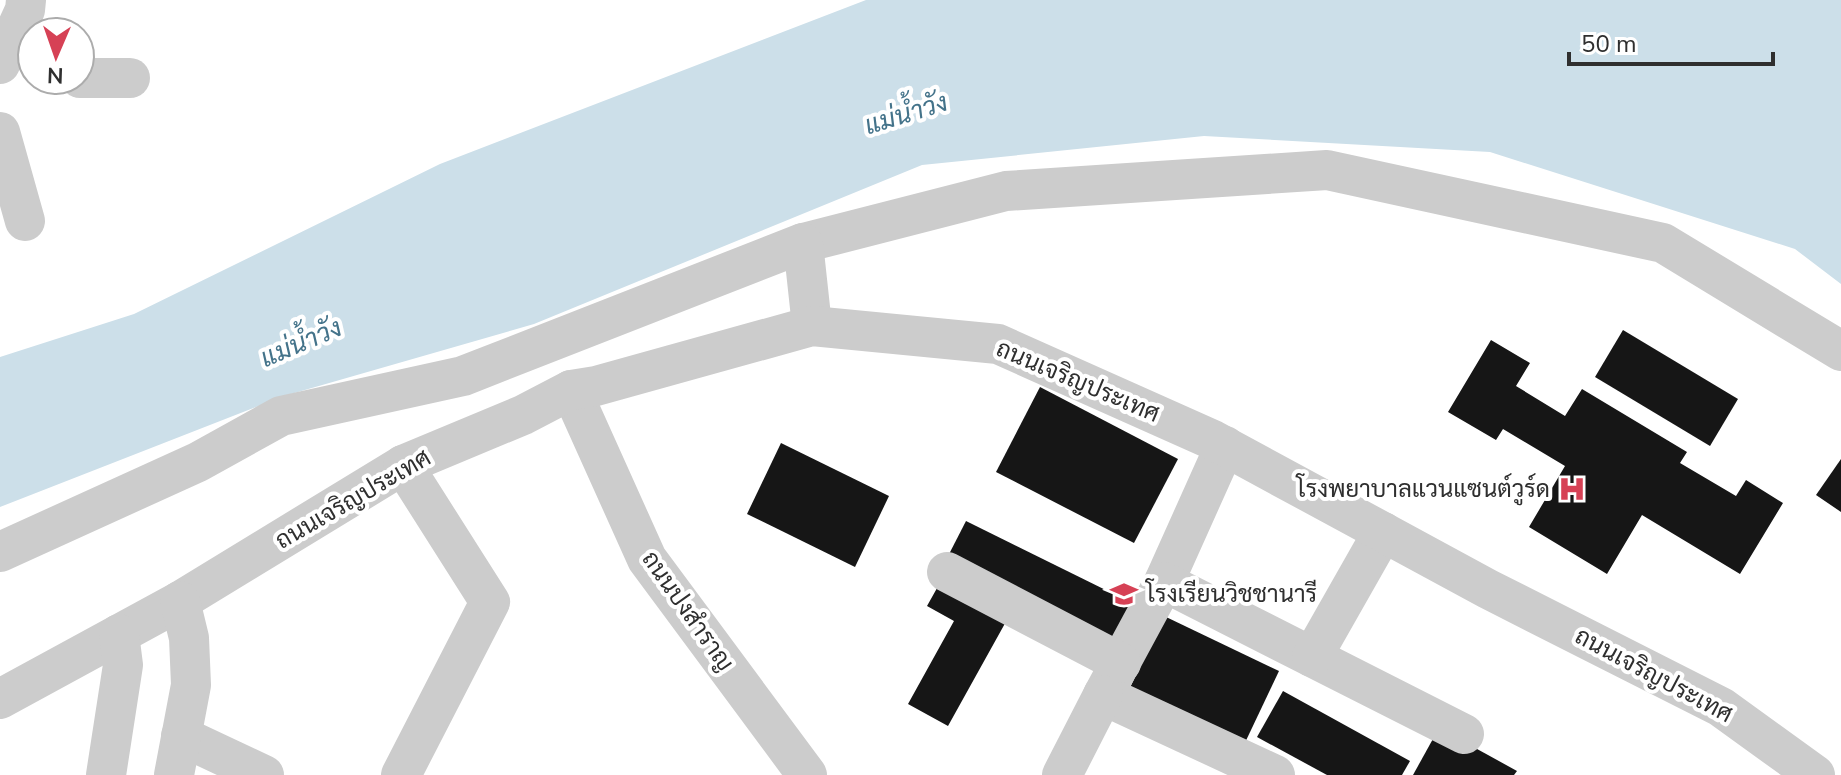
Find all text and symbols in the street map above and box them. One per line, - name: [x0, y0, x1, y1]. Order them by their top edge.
- north arrow: [16, 16, 96, 96]
- scale bar: [1569, 16, 1773, 66]
- text: 50 m: [1581, 28, 1637, 60]
- text: N: [47, 60, 64, 90]
- water label: แม่น้ำวัง: [859, 81, 952, 143]
- water label: แม่น้ำวัง: [253, 307, 347, 376]
- street label: ถนนเจริญประเทศ: [991, 332, 1165, 430]
- street label: ถนนเจริญประเทศ: [269, 441, 437, 557]
- place label: โรงพยาบาลแวนแซนต์วูร์ด: [1295, 473, 1550, 506]
- hospital icon: โรงพยาบาลแวนแซนต์วูร์ด: [1557, 474, 1587, 504]
- street label: ถนนปงสำราญ: [635, 545, 741, 677]
- place label: โรงเรียนวิชชานารี: [1144, 578, 1317, 610]
- school or university icon: โรงเรียนวิชชานารี: [1109, 579, 1139, 609]
- street label: ถนนเจริญประเทศ: [1569, 620, 1739, 730]

